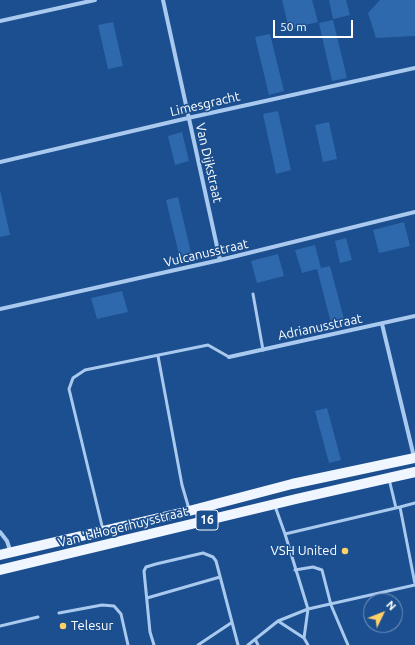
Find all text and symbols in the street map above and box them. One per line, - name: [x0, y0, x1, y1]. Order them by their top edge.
- scale bar: [275, 12, 355, 38]
- text: 50 m: [280, 20, 307, 33]
- street label: Limesgracht: [168, 88, 242, 120]
- street label: Van Dijkstraat: [192, 122, 226, 204]
- street label: Vulcanusstraat: [162, 236, 250, 270]
- street label: Adrianusstraat: [277, 310, 363, 344]
- street label: Van 't Hogerhuysstraat: [56, 503, 190, 551]
- road number: 16: [196, 510, 218, 530]
- place label: VSH United: [271, 543, 337, 559]
- marker: VSH United: [340, 546, 350, 556]
- north arrow: [363, 593, 403, 633]
- text: N: [384, 598, 398, 613]
- place label: Telesur: [71, 618, 113, 634]
- marker: Telesur: [58, 621, 68, 631]

